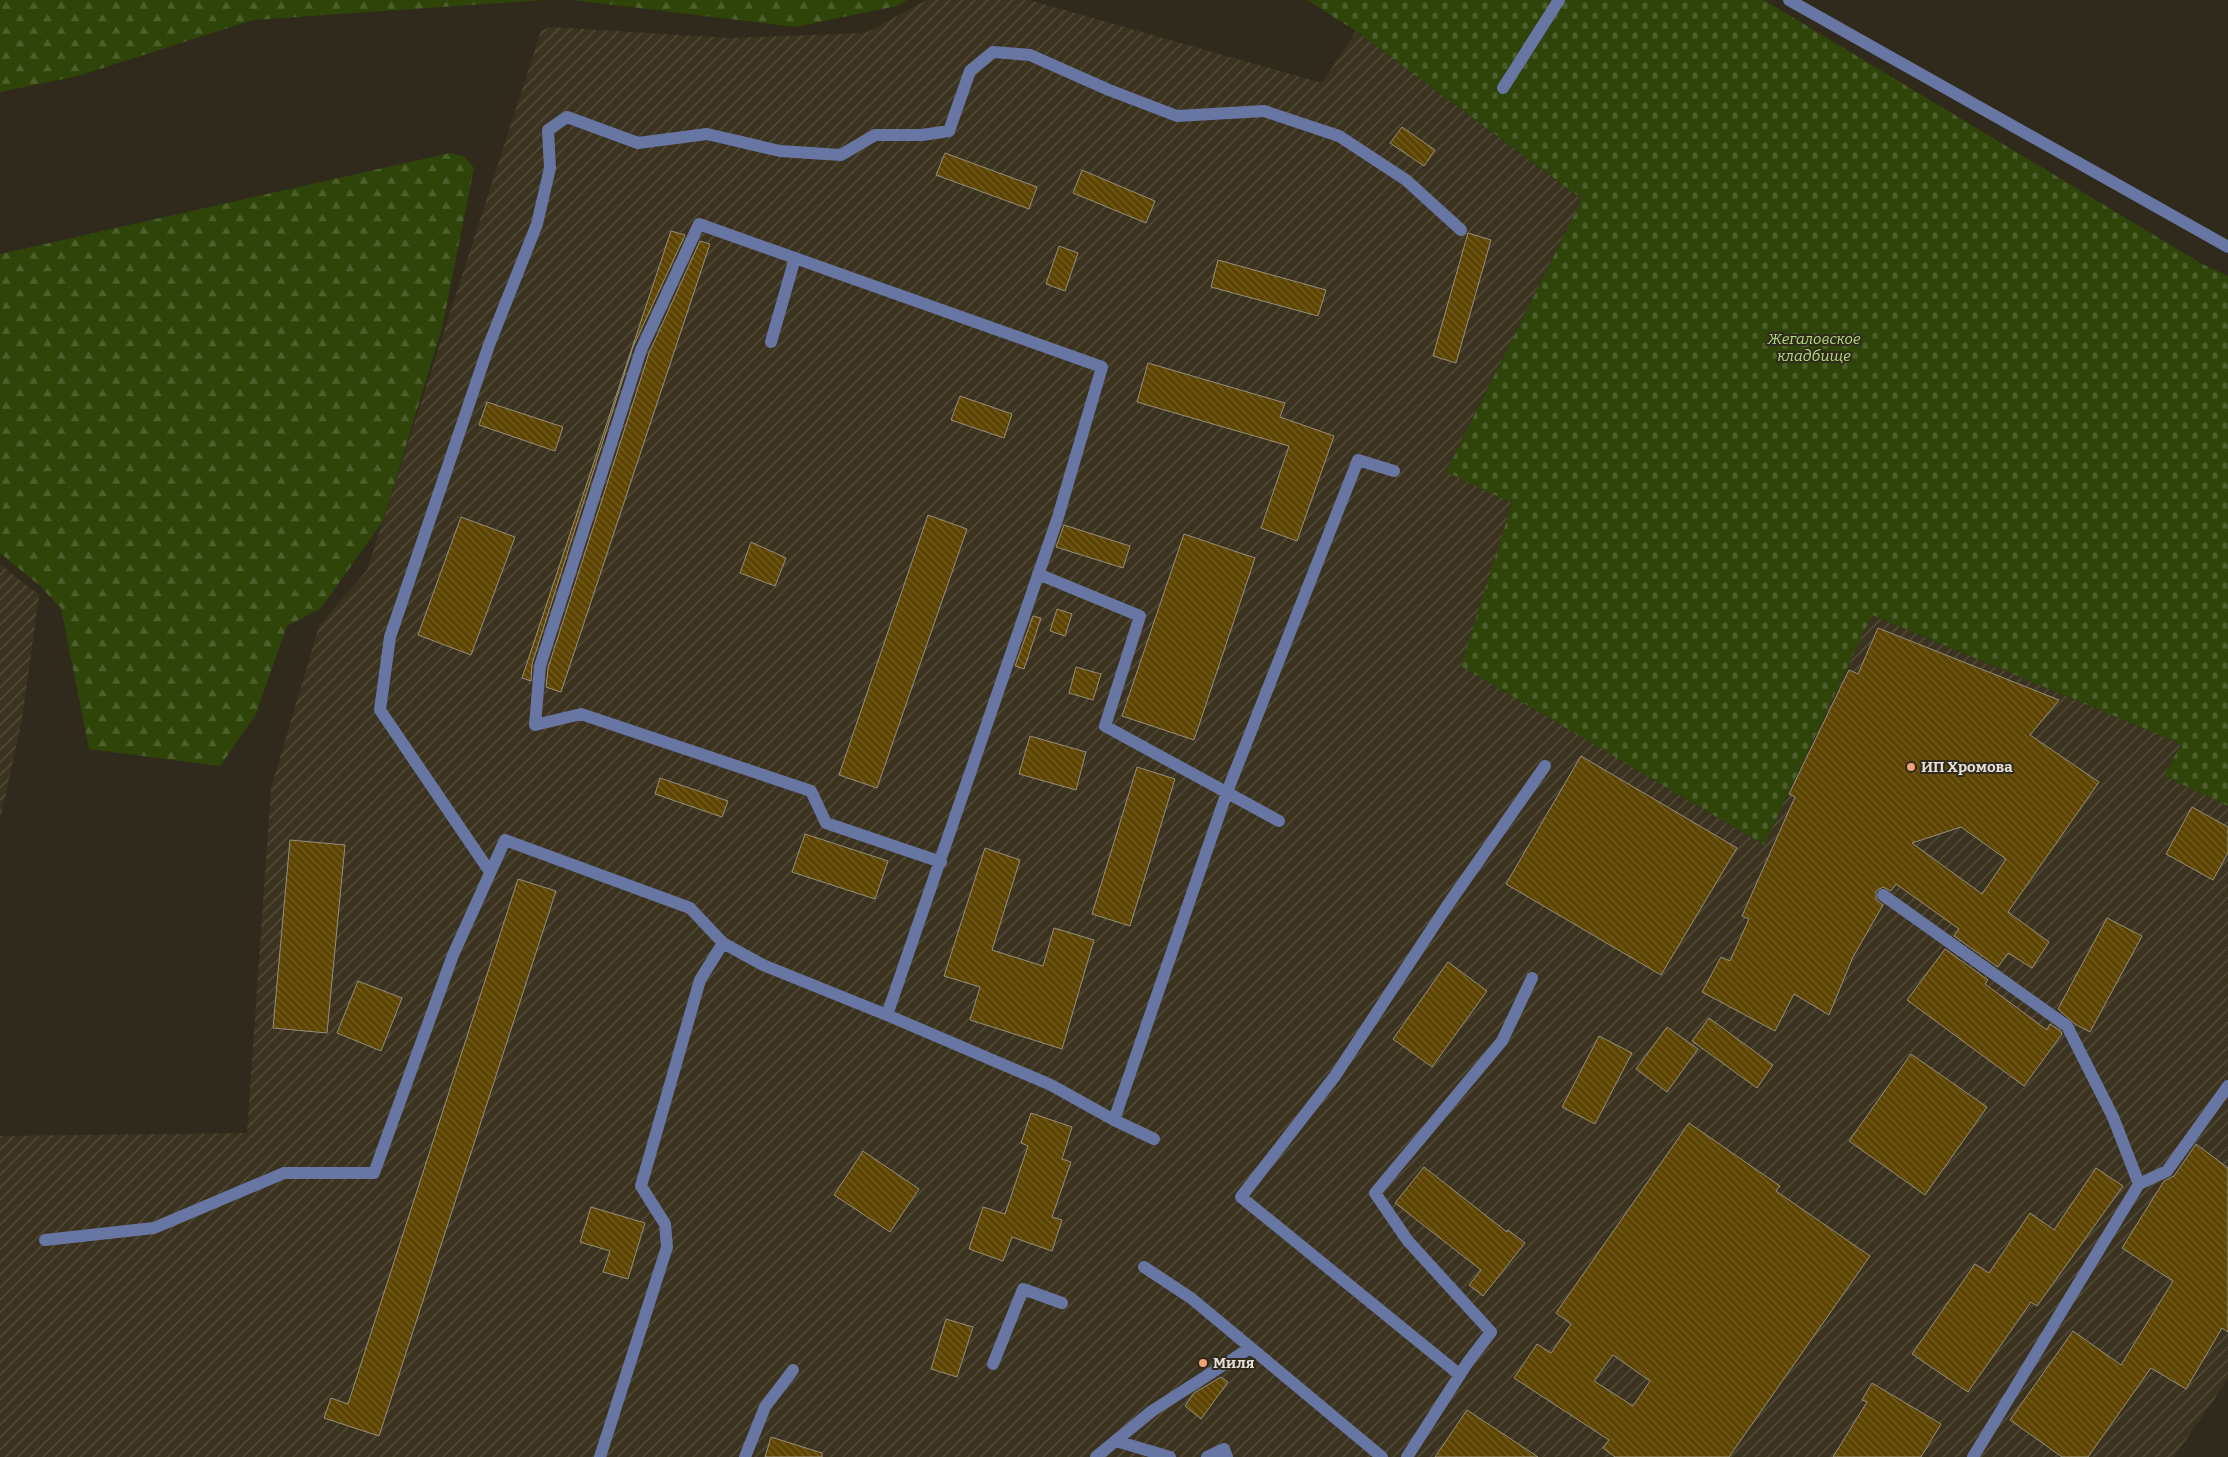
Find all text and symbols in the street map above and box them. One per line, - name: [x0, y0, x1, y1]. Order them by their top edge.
- park label: Жегаловское кладбище: [1766, 330, 1861, 365]
- place label: ИП Хромова: [1921, 758, 2013, 776]
- marker: ИП Хромова: [1905, 761, 1917, 773]
- place label: Миля: [1213, 1354, 1255, 1372]
- marker: Миля: [1197, 1357, 1209, 1369]

